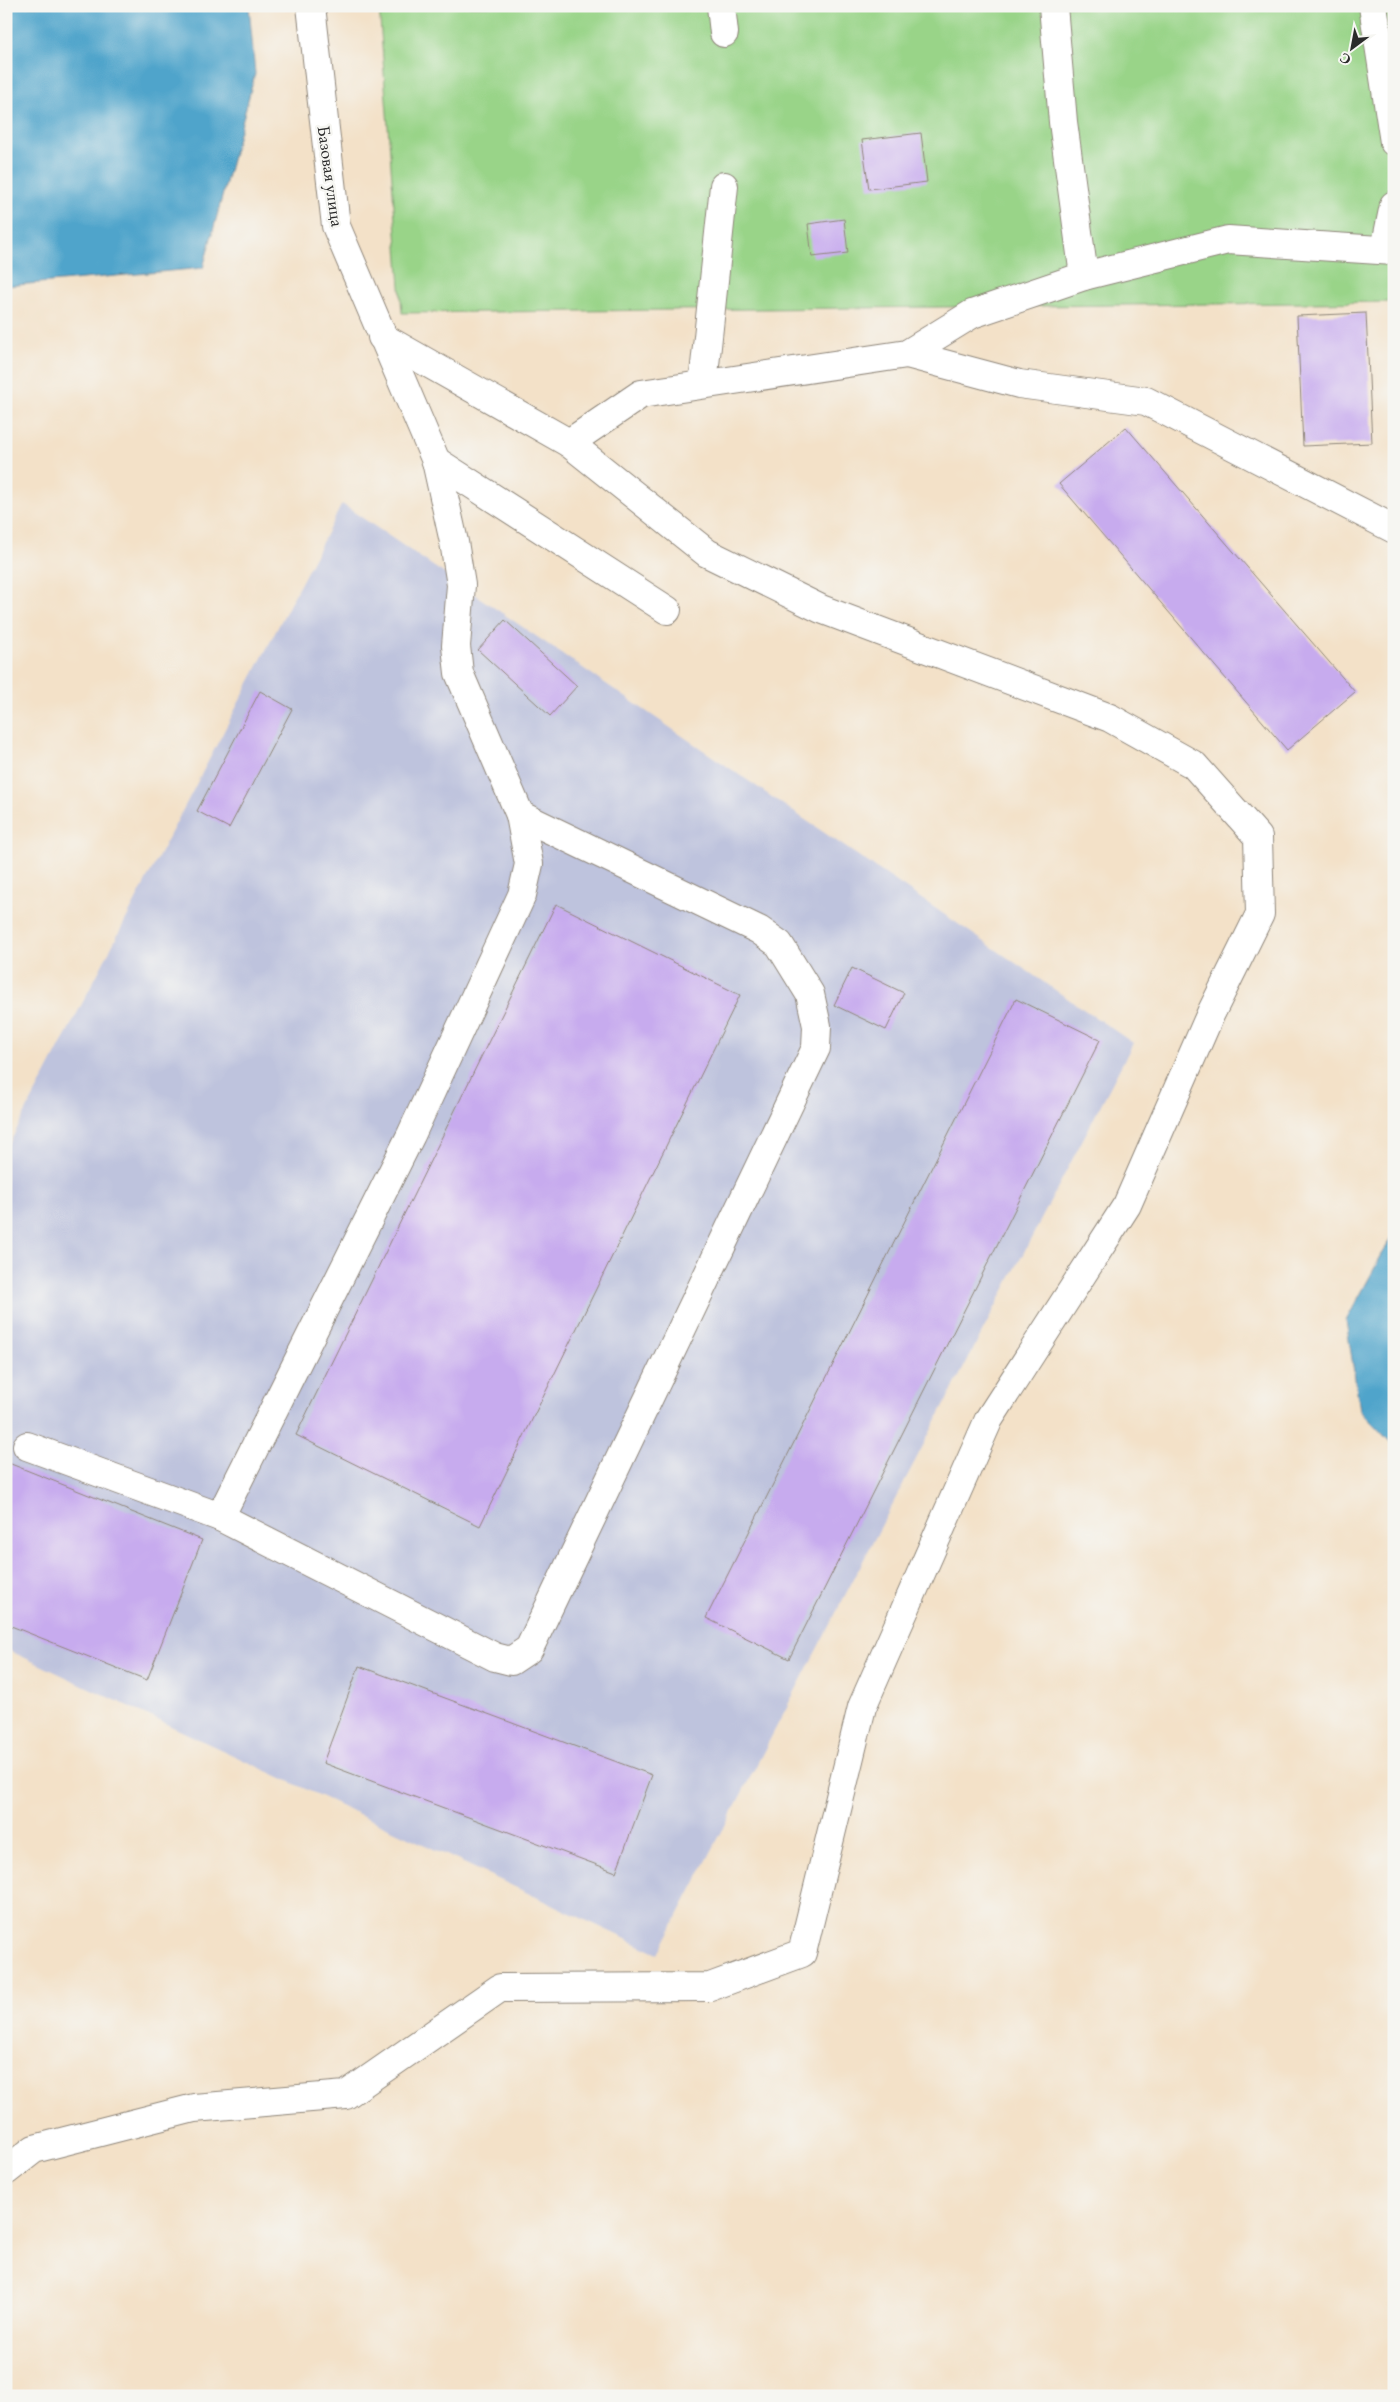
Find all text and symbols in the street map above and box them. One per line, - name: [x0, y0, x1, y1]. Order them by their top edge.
- north arrow: [1328, 22, 1378, 72]
- text: С: [1336, 49, 1354, 69]
- street label: Базовая улица: [313, 124, 350, 229]

